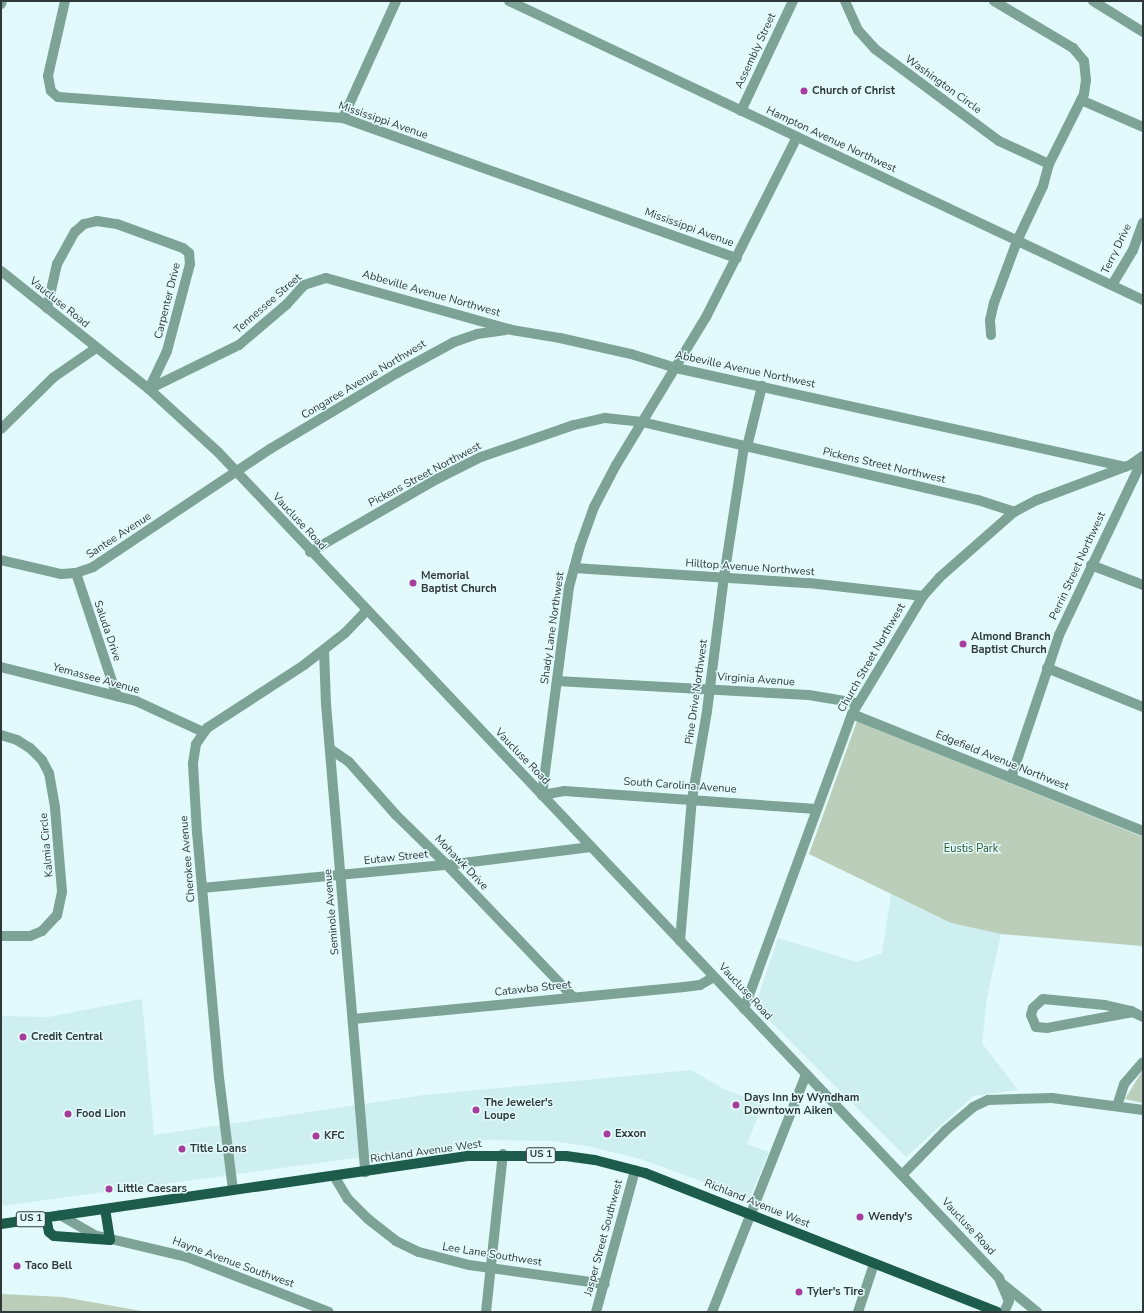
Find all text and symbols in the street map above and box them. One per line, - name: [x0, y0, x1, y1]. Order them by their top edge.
- street label: Assembly Street: [733, 11, 779, 91]
- street label: Washington Circle: [902, 53, 984, 117]
- place label: Church of Christ: [812, 84, 895, 98]
- marker: Church of Christ: [799, 86, 809, 96]
- street label: Mississippi Avenue: [336, 99, 430, 143]
- street label: Hampton Avenue Northwest: [764, 104, 898, 176]
- street label: Mississippi Avenue: [643, 206, 735, 250]
- street label: Terry Drive: [1099, 222, 1135, 276]
- street label: Carpenter Drive: [152, 262, 184, 340]
- street label: Abbeville Avenue Northwest: [361, 268, 501, 320]
- street label: Tennessee Street: [232, 271, 304, 337]
- street label: Vaucluse Road: [26, 275, 92, 331]
- street label: Congaree Avenue Northwest: [299, 338, 429, 422]
- street label: Abbeville Avenue Northwest: [674, 349, 816, 391]
- street label: Pickens Street Northwest: [366, 440, 484, 510]
- street label: Pickens Street Northwest: [821, 445, 947, 487]
- street label: Vaucluse Road: [269, 491, 329, 553]
- street label: Santee Avenue: [84, 510, 154, 562]
- street label: Perrin Street Northwest: [1047, 510, 1109, 622]
- street label: Hilltop Avenue Northwest: [685, 557, 815, 579]
- place label: Memorial Baptist Church: [421, 570, 497, 596]
- street label: Shady Lane Northwest: [539, 571, 567, 685]
- marker: Memorial Baptist Church: [408, 578, 418, 588]
- street label: Saluda Drive: [90, 599, 124, 663]
- street label: Church Street Northwest: [835, 601, 909, 715]
- place label: Almond Branch Baptist Church: [971, 631, 1051, 657]
- street label: Pine Drive Northwest: [683, 639, 711, 745]
- marker: Almond Branch Baptist Church: [958, 639, 968, 649]
- street label: Yemassee Avenue: [51, 661, 141, 697]
- street label: Virginia Avenue: [717, 671, 795, 689]
- street label: Vaucluse Road: [492, 726, 552, 788]
- street label: Edgefield Avenue Northwest: [934, 728, 1070, 794]
- street label: South Carolina Avenue: [623, 775, 737, 797]
- street label: Kalmia Circle: [38, 812, 56, 878]
- street label: Cherokee Avenue: [178, 815, 198, 903]
- street label: Mohawk Drive: [432, 833, 490, 893]
- park label: Eustis Park: [944, 842, 998, 856]
- street label: Eutaw Street: [363, 848, 429, 868]
- street label: Seminole Avenue: [322, 868, 342, 956]
- street label: Vaucluse Road: [715, 961, 775, 1023]
- street label: Catawba Street: [494, 978, 572, 1000]
- place label: Credit Central: [31, 1030, 103, 1044]
- marker: Credit Central: [18, 1032, 28, 1042]
- place label: Days Inn by Wyndham Downtown Aiken: [744, 1092, 859, 1118]
- place label: The Jeweler's Loupe: [484, 1097, 553, 1123]
- marker: Days Inn by Wyndham Downtown Aiken: [731, 1100, 741, 1110]
- marker: The Jeweler's Loupe: [471, 1105, 481, 1115]
- place label: Food Lion: [76, 1107, 126, 1121]
- marker: Food Lion: [63, 1109, 73, 1119]
- place label: Exxon: [615, 1127, 646, 1141]
- place label: KFC: [324, 1129, 345, 1143]
- marker: Exxon: [602, 1129, 612, 1139]
- marker: KFC: [311, 1131, 321, 1141]
- street label: Richland Avenue West: [369, 1138, 483, 1166]
- place label: Title Loans: [190, 1142, 247, 1156]
- marker: Title Loans: [177, 1144, 187, 1154]
- road number: US 1: [525, 1147, 557, 1163]
- street label: Richland Avenue West: [702, 1177, 812, 1231]
- street label: Jasper Street Southwest: [582, 1178, 626, 1298]
- place label: Little Caesars: [117, 1182, 187, 1196]
- marker: Little Caesars: [104, 1184, 114, 1194]
- street label: Vaucluse Road: [938, 1196, 998, 1258]
- place label: Wendy's: [868, 1210, 912, 1224]
- road number: US 1: [15, 1211, 47, 1227]
- marker: Wendy's: [855, 1212, 865, 1222]
- street label: Hayne Avenue Southwest: [171, 1235, 295, 1291]
- street label: Lee Lane Southwest: [441, 1241, 543, 1269]
- place label: Taco Bell: [25, 1259, 72, 1273]
- marker: Taco Bell: [12, 1261, 22, 1271]
- place label: Tyler's Tire: [807, 1285, 863, 1299]
- marker: Tyler's Tire: [794, 1287, 804, 1297]

